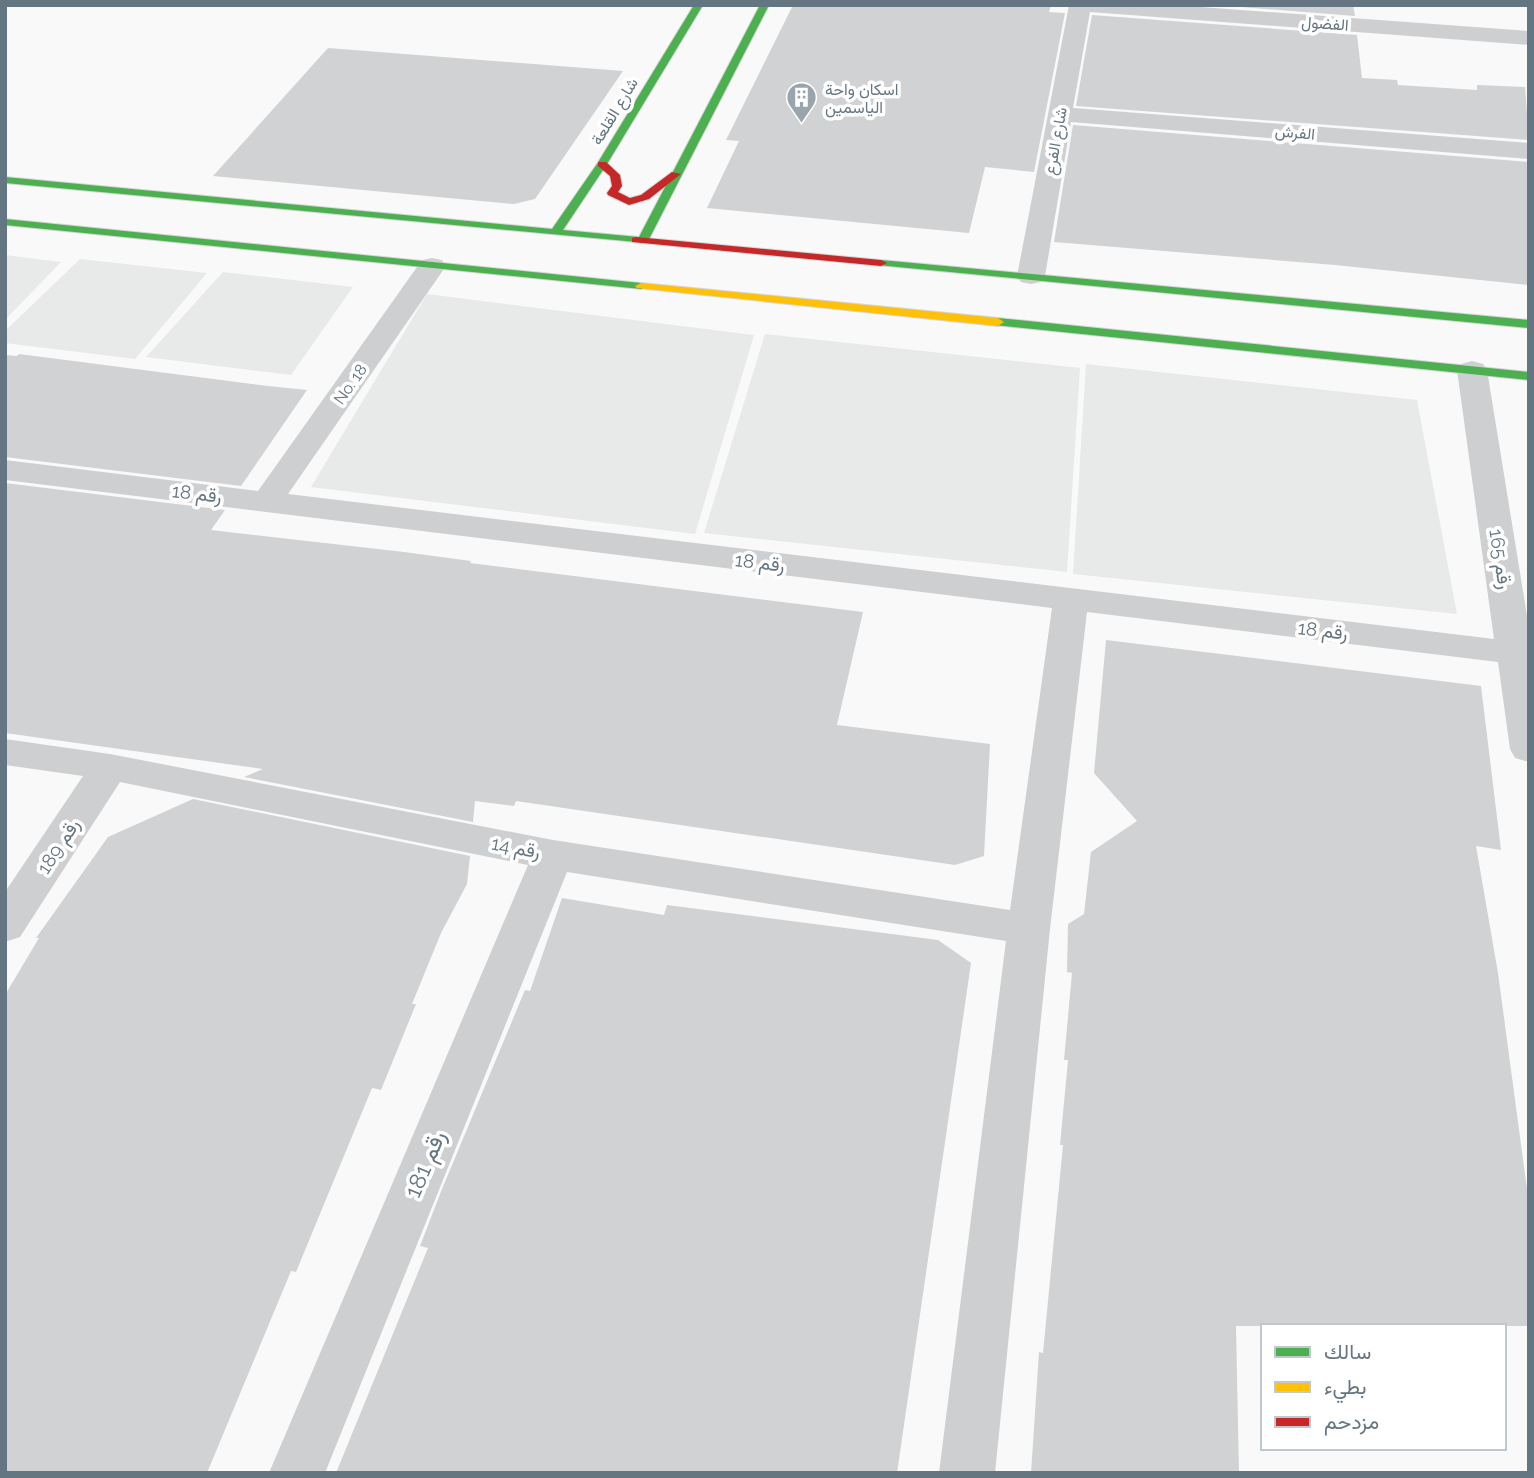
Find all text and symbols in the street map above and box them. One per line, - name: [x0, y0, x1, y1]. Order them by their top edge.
- street label: الفضول: [1301, 12, 1349, 36]
- street label: شارع القلعة: [587, 74, 644, 149]
- place label: اسكان واحة الياسمين: [825, 80, 898, 118]
- building icon: اسكان واحة الياسمين: [785, 81, 819, 125]
- street label: شارع الفرع: [1040, 106, 1073, 177]
- street label: الفرش: [1274, 121, 1316, 145]
- street label: No. 18: [330, 360, 371, 408]
- street label: رقم 18: [171, 479, 223, 509]
- street label: رقم 165: [1483, 527, 1517, 591]
- street label: رقم 18: [734, 548, 786, 578]
- street label: رقم 18: [1297, 616, 1349, 646]
- street label: رقم 189: [32, 814, 86, 879]
- street label: رقم 14: [489, 831, 542, 864]
- street label: رقم 181: [398, 1126, 453, 1202]
- legend: [1261, 1324, 1506, 1450]
- text: سالك: [1324, 1339, 1371, 1364]
- text: بطيء: [1324, 1374, 1367, 1404]
- text: مزدحم: [1324, 1409, 1379, 1436]

